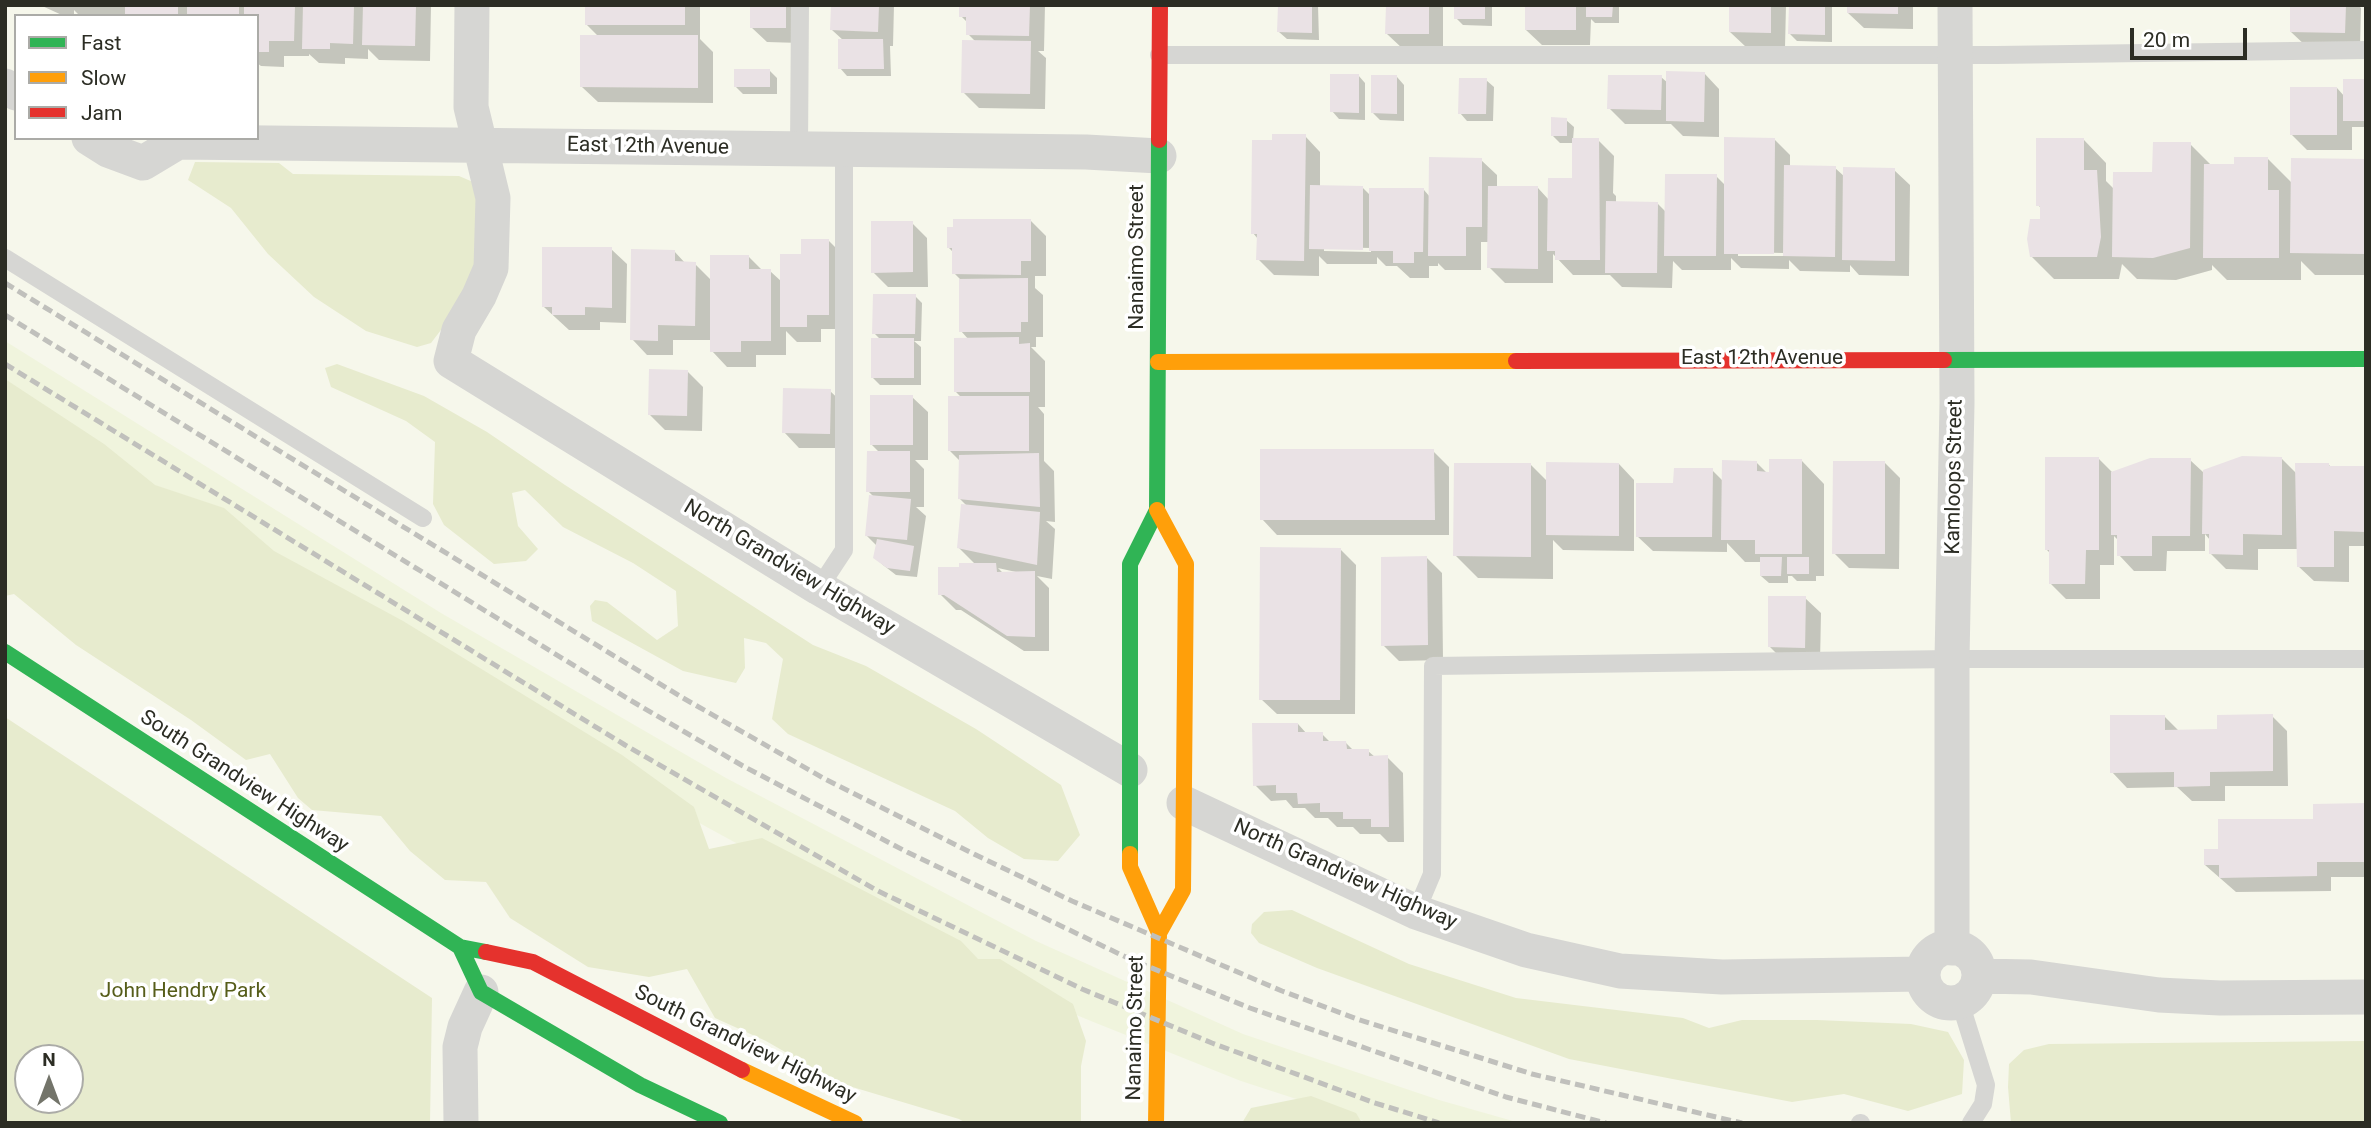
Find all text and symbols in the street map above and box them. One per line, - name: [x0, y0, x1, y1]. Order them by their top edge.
- legend: [14, 14, 259, 140]
- scale bar: [2133, 14, 2250, 58]
- text: 20 m: [2143, 28, 2190, 52]
- text: Fast: [81, 31, 121, 55]
- text: Slow: [81, 66, 126, 90]
- text: Jam: [81, 101, 122, 125]
- street label: East 12th Avenue: [567, 133, 729, 161]
- street label: Nanaimo Street: [1125, 184, 1151, 330]
- street label: East 12th Avenue: [1681, 346, 1843, 372]
- street label: Kamloops Street: [1941, 399, 1969, 555]
- street label: North Grandview Highway: [679, 495, 899, 641]
- street label: South Grandview Highway: [135, 705, 353, 859]
- street label: North Grandview Highway: [1229, 814, 1461, 936]
- street label: Nanaimo Street: [1122, 955, 1150, 1101]
- park label: John Hendry Park: [100, 979, 266, 1005]
- street label: South Grandview Highway: [630, 980, 860, 1110]
- north arrow: [14, 1044, 84, 1114]
- text: N: [42, 1048, 56, 1071]

